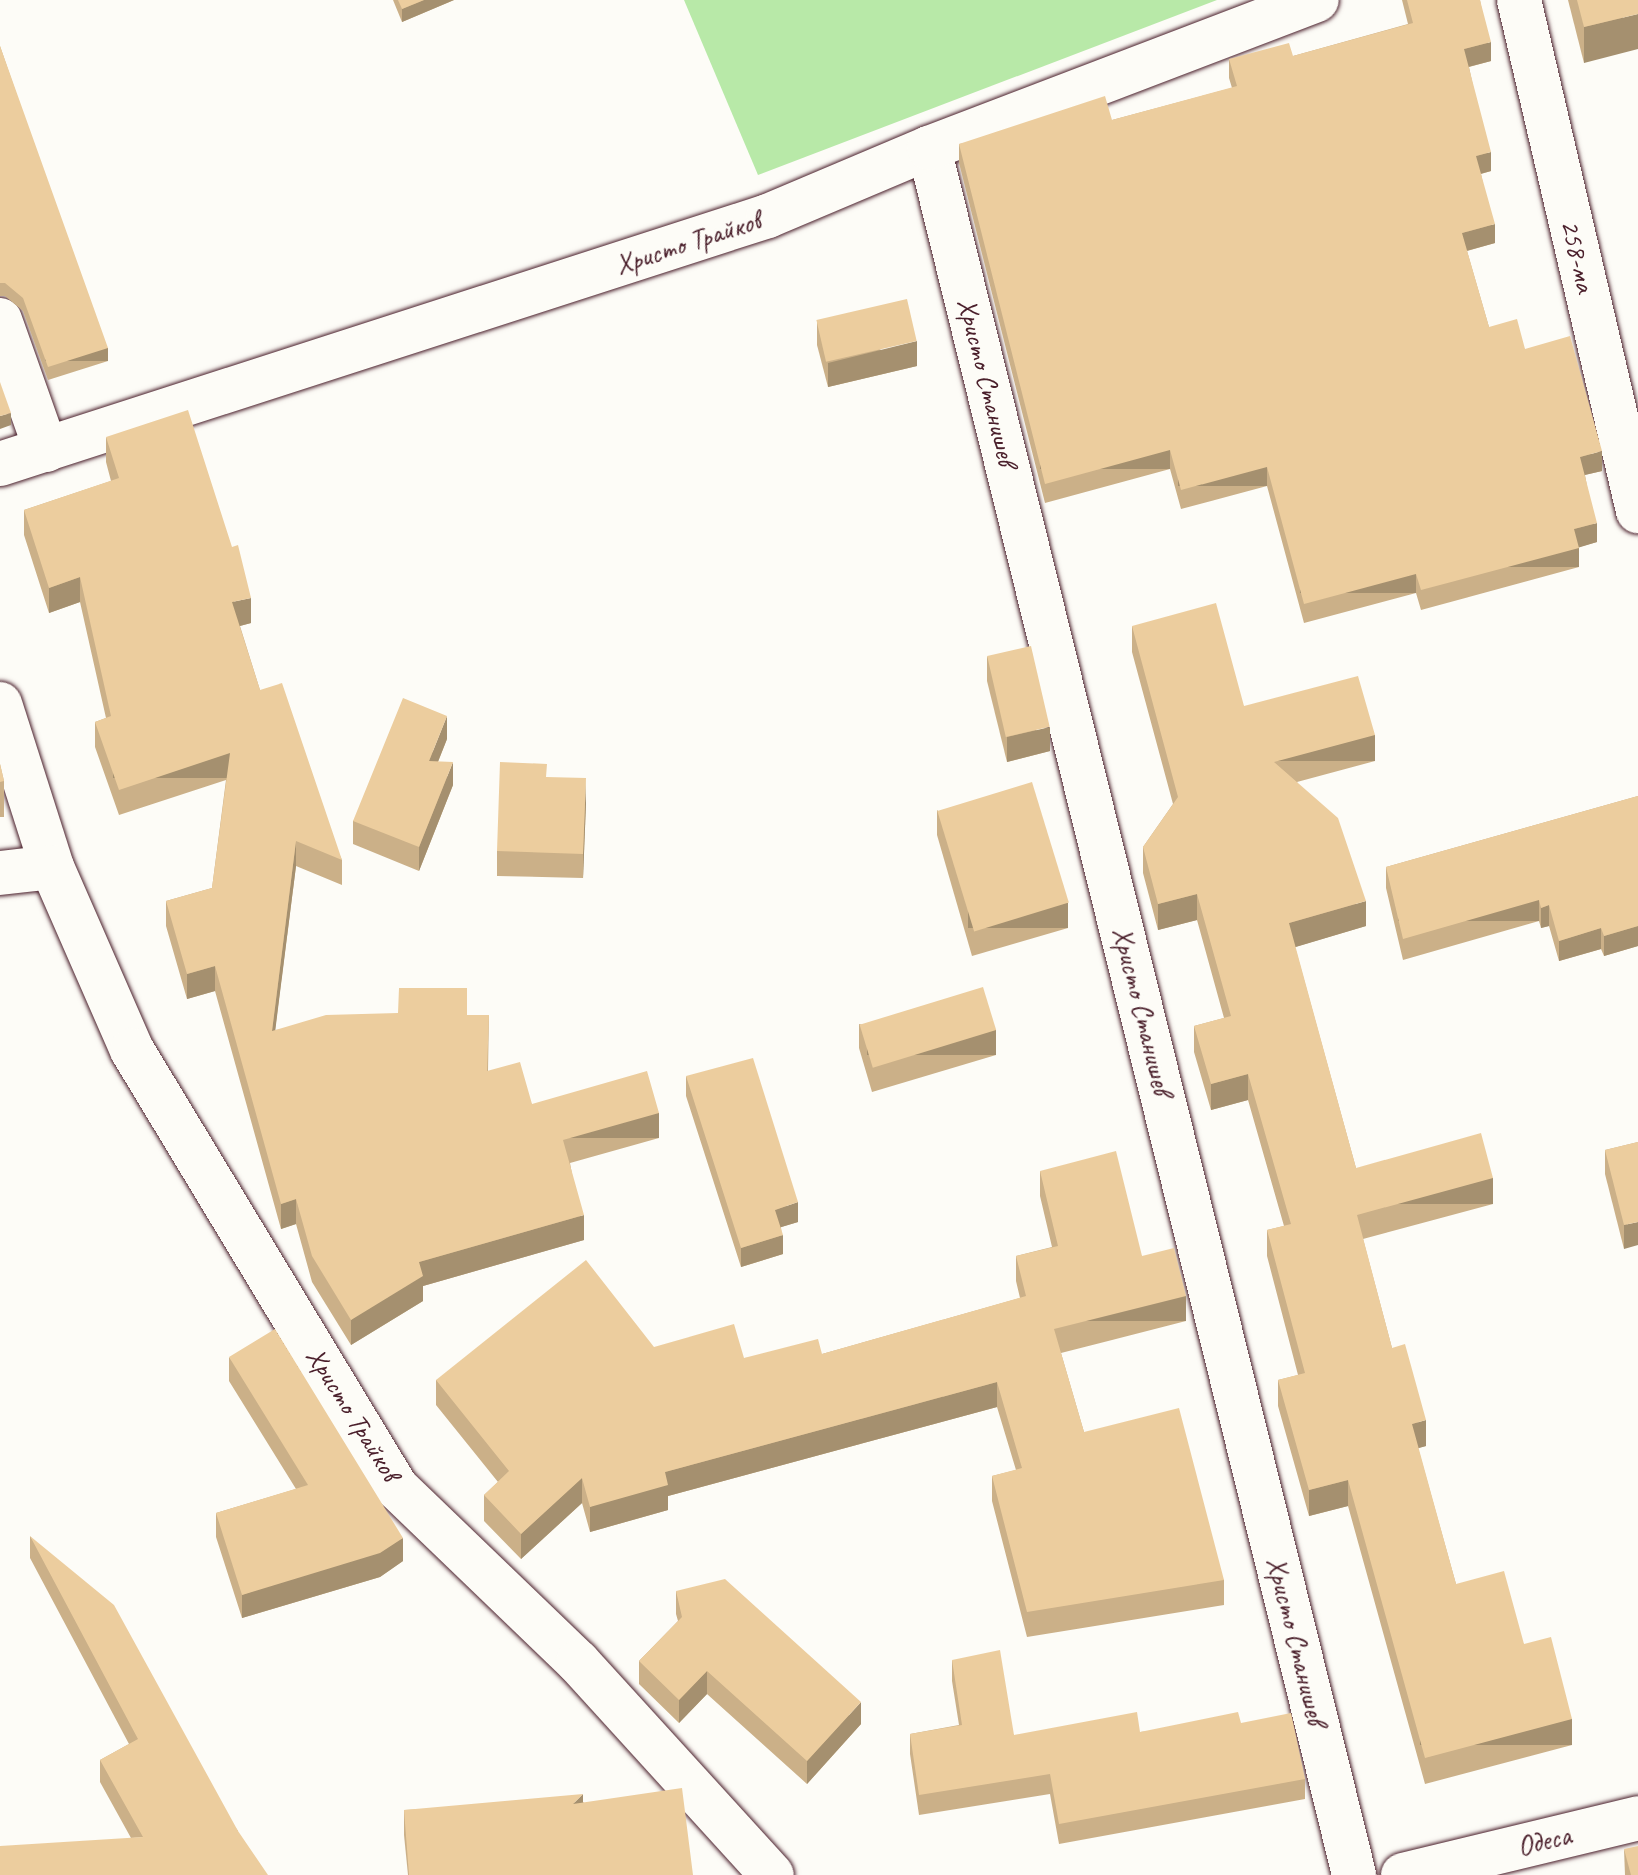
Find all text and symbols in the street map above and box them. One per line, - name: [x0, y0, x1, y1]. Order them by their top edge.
- street label: Христо Трайков: [611, 204, 765, 282]
- street label: 258-ма: [1553, 216, 1603, 296]
- street label: Христо Станишев: [950, 293, 1024, 471]
- street label: Христо Станишев: [1105, 922, 1179, 1100]
- street label: Христо Трайков: [299, 1341, 407, 1487]
- street label: Христо Станишев: [1259, 1552, 1333, 1730]
- street label: Одеса: [1514, 1818, 1574, 1864]

